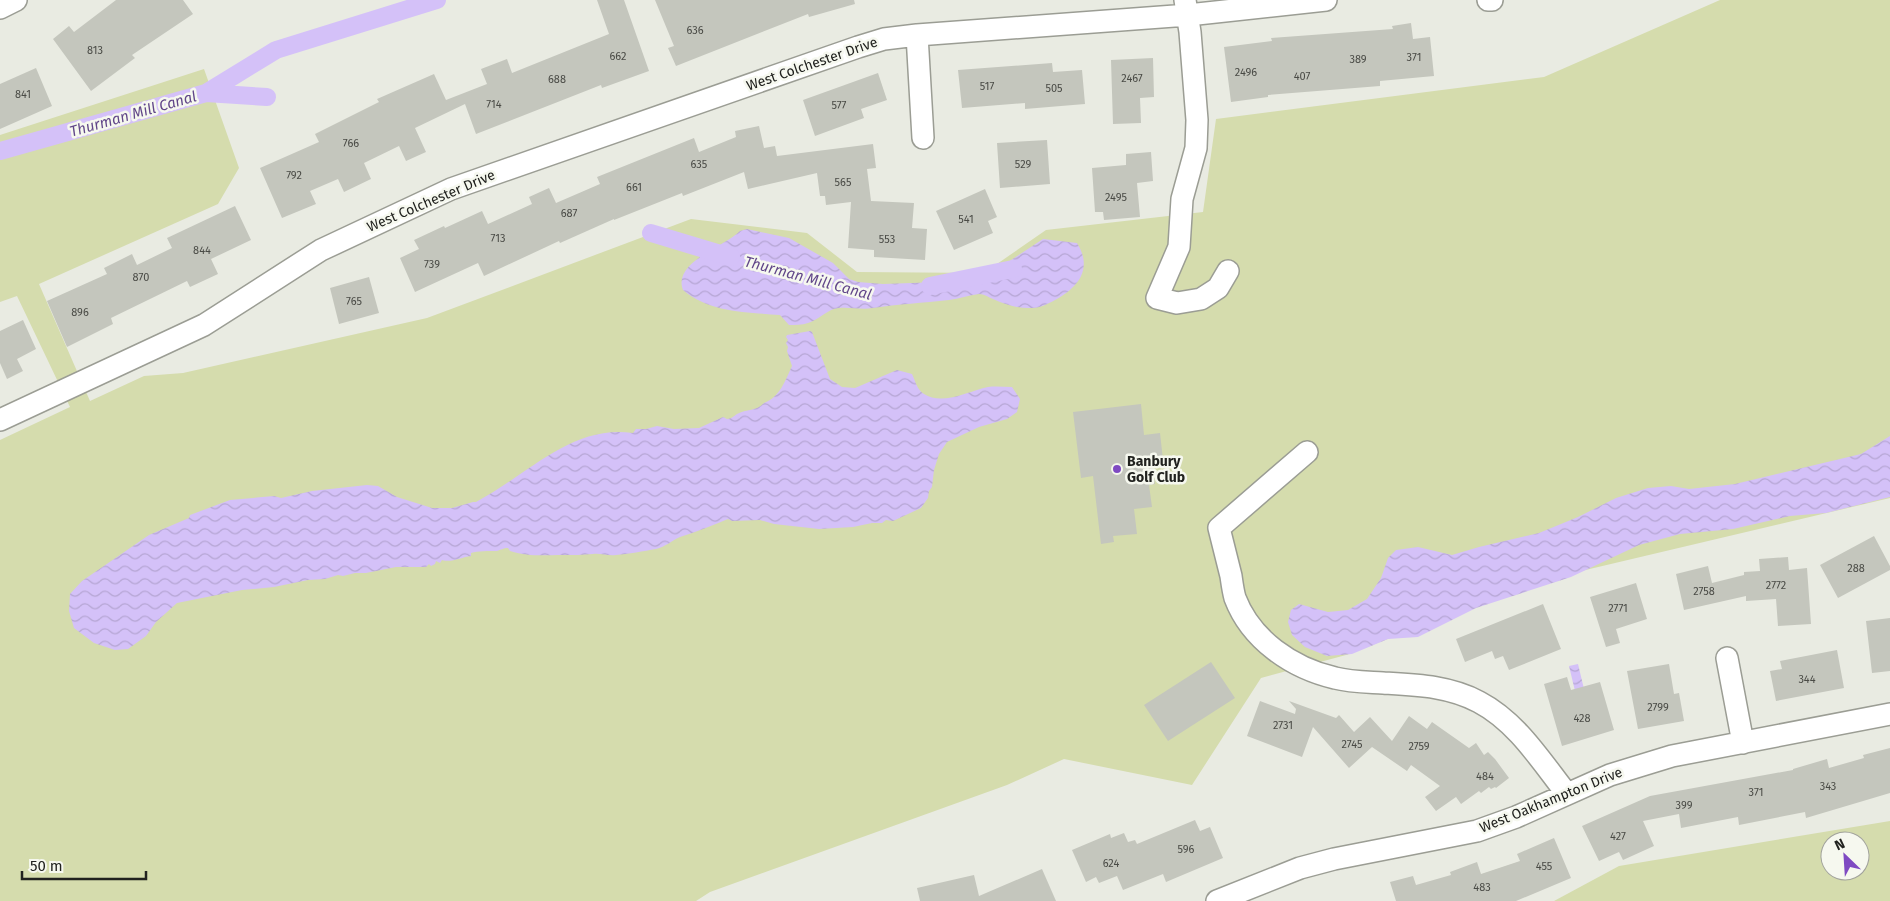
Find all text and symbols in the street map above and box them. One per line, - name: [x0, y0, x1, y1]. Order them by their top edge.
- house number: 636: [686, 24, 704, 37]
- street label: West Colchester Drive: [744, 34, 880, 94]
- house number: 813: [87, 44, 103, 57]
- house number: 662: [609, 50, 627, 63]
- house number: 371: [1407, 51, 1421, 64]
- house number: 389: [1349, 53, 1367, 66]
- house number: 2496: [1235, 66, 1257, 79]
- house number: 407: [1294, 70, 1310, 83]
- house number: 2467: [1121, 72, 1143, 85]
- house number: 688: [548, 73, 566, 86]
- house number: 517: [980, 80, 994, 93]
- house number: 505: [1045, 82, 1063, 95]
- water label: Thurman Mill Canal: [68, 87, 198, 141]
- house number: 841: [15, 88, 31, 101]
- house number: 714: [486, 98, 502, 111]
- house number: 577: [831, 99, 847, 112]
- house number: 766: [343, 137, 359, 150]
- house number: 635: [691, 158, 708, 171]
- house number: 529: [1015, 158, 1031, 171]
- street label: West Colchester Drive: [364, 166, 498, 236]
- house number: 792: [286, 169, 302, 182]
- house number: 565: [835, 176, 852, 189]
- house number: 661: [626, 181, 642, 194]
- house number: 2495: [1105, 191, 1128, 204]
- house number: 687: [561, 207, 577, 220]
- house number: 541: [958, 213, 974, 226]
- house number: 713: [491, 232, 505, 245]
- house number: 553: [879, 233, 895, 246]
- house number: 844: [193, 244, 211, 257]
- water label: Thurman Mill Canal: [742, 252, 874, 304]
- house number: 739: [424, 258, 440, 271]
- house number: 870: [133, 271, 149, 284]
- house number: 765: [346, 295, 362, 308]
- house number: 896: [71, 306, 89, 319]
- place label: Banbury Golf Club: [1127, 453, 1185, 486]
- marker: Banbury Golf Club: [1111, 463, 1123, 475]
- house number: 288: [1847, 562, 1865, 575]
- house number: 2772: [1766, 579, 1786, 592]
- house number: 2758: [1693, 585, 1715, 598]
- house number: 2771: [1608, 602, 1628, 615]
- house number: 344: [1798, 673, 1816, 686]
- house number: 2799: [1647, 701, 1669, 714]
- house number: 428: [1573, 712, 1591, 725]
- house number: 2731: [1273, 719, 1293, 732]
- house number: 2745: [1341, 738, 1363, 751]
- house number: 2759: [1408, 740, 1430, 753]
- street label: West Oakhampton Drive: [1477, 764, 1625, 836]
- house number: 484: [1476, 770, 1494, 783]
- house number: 343: [1820, 780, 1836, 793]
- house number: 371: [1749, 786, 1763, 799]
- house number: 399: [1676, 799, 1693, 812]
- house number: 427: [1610, 830, 1626, 843]
- north arrow: [1820, 831, 1870, 881]
- text: N: [1832, 835, 1848, 854]
- house number: 596: [1178, 843, 1195, 856]
- scale bar: [22, 848, 146, 880]
- text: 50 m: [30, 857, 63, 875]
- house number: 624: [1103, 857, 1120, 870]
- house number: 455: [1536, 860, 1553, 873]
- house number: 483: [1473, 881, 1491, 894]

